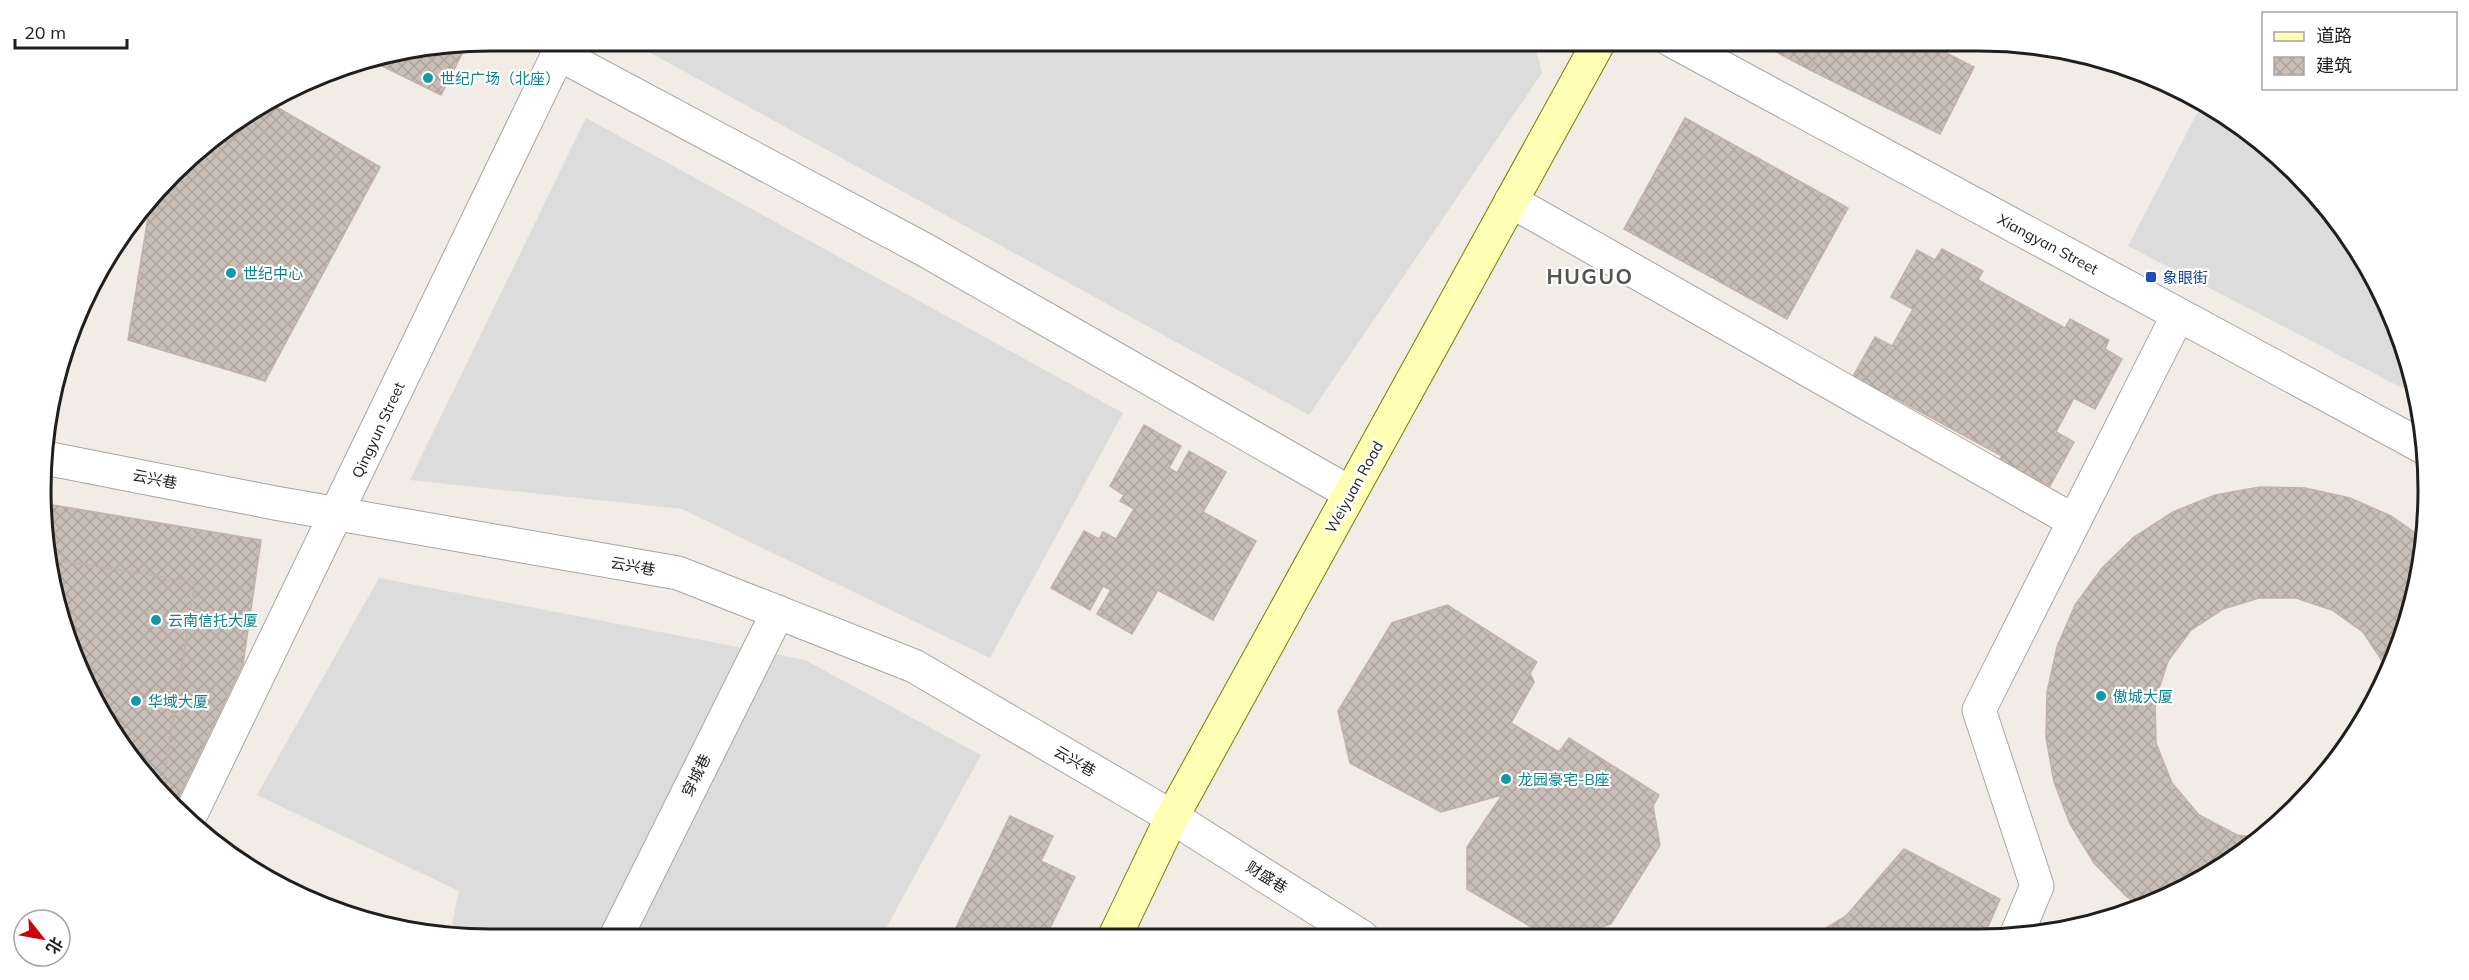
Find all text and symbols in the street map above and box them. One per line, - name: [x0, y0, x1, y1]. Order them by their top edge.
- scale bar: [15, 12, 128, 50]
- legend: [2262, 12, 2457, 90]
- text: 20 m: [24, 21, 66, 44]
- text: 道路: [2316, 24, 2352, 47]
- text: 建筑: [2316, 54, 2352, 77]
- place label: 世纪广场（北座）: [440, 69, 560, 88]
- marker: 世纪广场（北座）: [421, 71, 435, 85]
- street label: Xiangyan Street: [1994, 210, 2102, 278]
- district label: HUGUO: [1547, 263, 1633, 289]
- place label: 世纪中心: [243, 264, 303, 283]
- marker: 世纪中心: [224, 266, 238, 280]
- place label: 象眼街: [2163, 268, 2208, 287]
- marker: 象眼街: [2144, 270, 2158, 284]
- street label: Qingyun Street: [347, 379, 409, 481]
- street label: Weiyuan Road: [1321, 438, 1387, 536]
- street label: 云兴巷: [131, 465, 179, 493]
- street label: 云兴巷: [609, 553, 657, 579]
- place label: 云南信托大厦: [168, 611, 258, 630]
- marker: 云南信托大厦: [149, 613, 163, 627]
- place label: 傲城大厦: [2113, 687, 2173, 706]
- marker: 傲城大厦: [2094, 689, 2108, 703]
- place label: 华域大厦: [148, 692, 208, 711]
- marker: 华域大厦: [129, 694, 143, 708]
- street label: 云兴巷: [1051, 742, 1099, 780]
- street label: 穿城巷: [678, 751, 714, 799]
- place label: 龙园豪宅-B座: [1518, 770, 1610, 789]
- marker: 龙园豪宅-B座: [1499, 772, 1513, 786]
- street label: 财盛巷: [1243, 857, 1291, 897]
- north arrow: [12, 908, 72, 968]
- text: 北: [42, 934, 68, 958]

